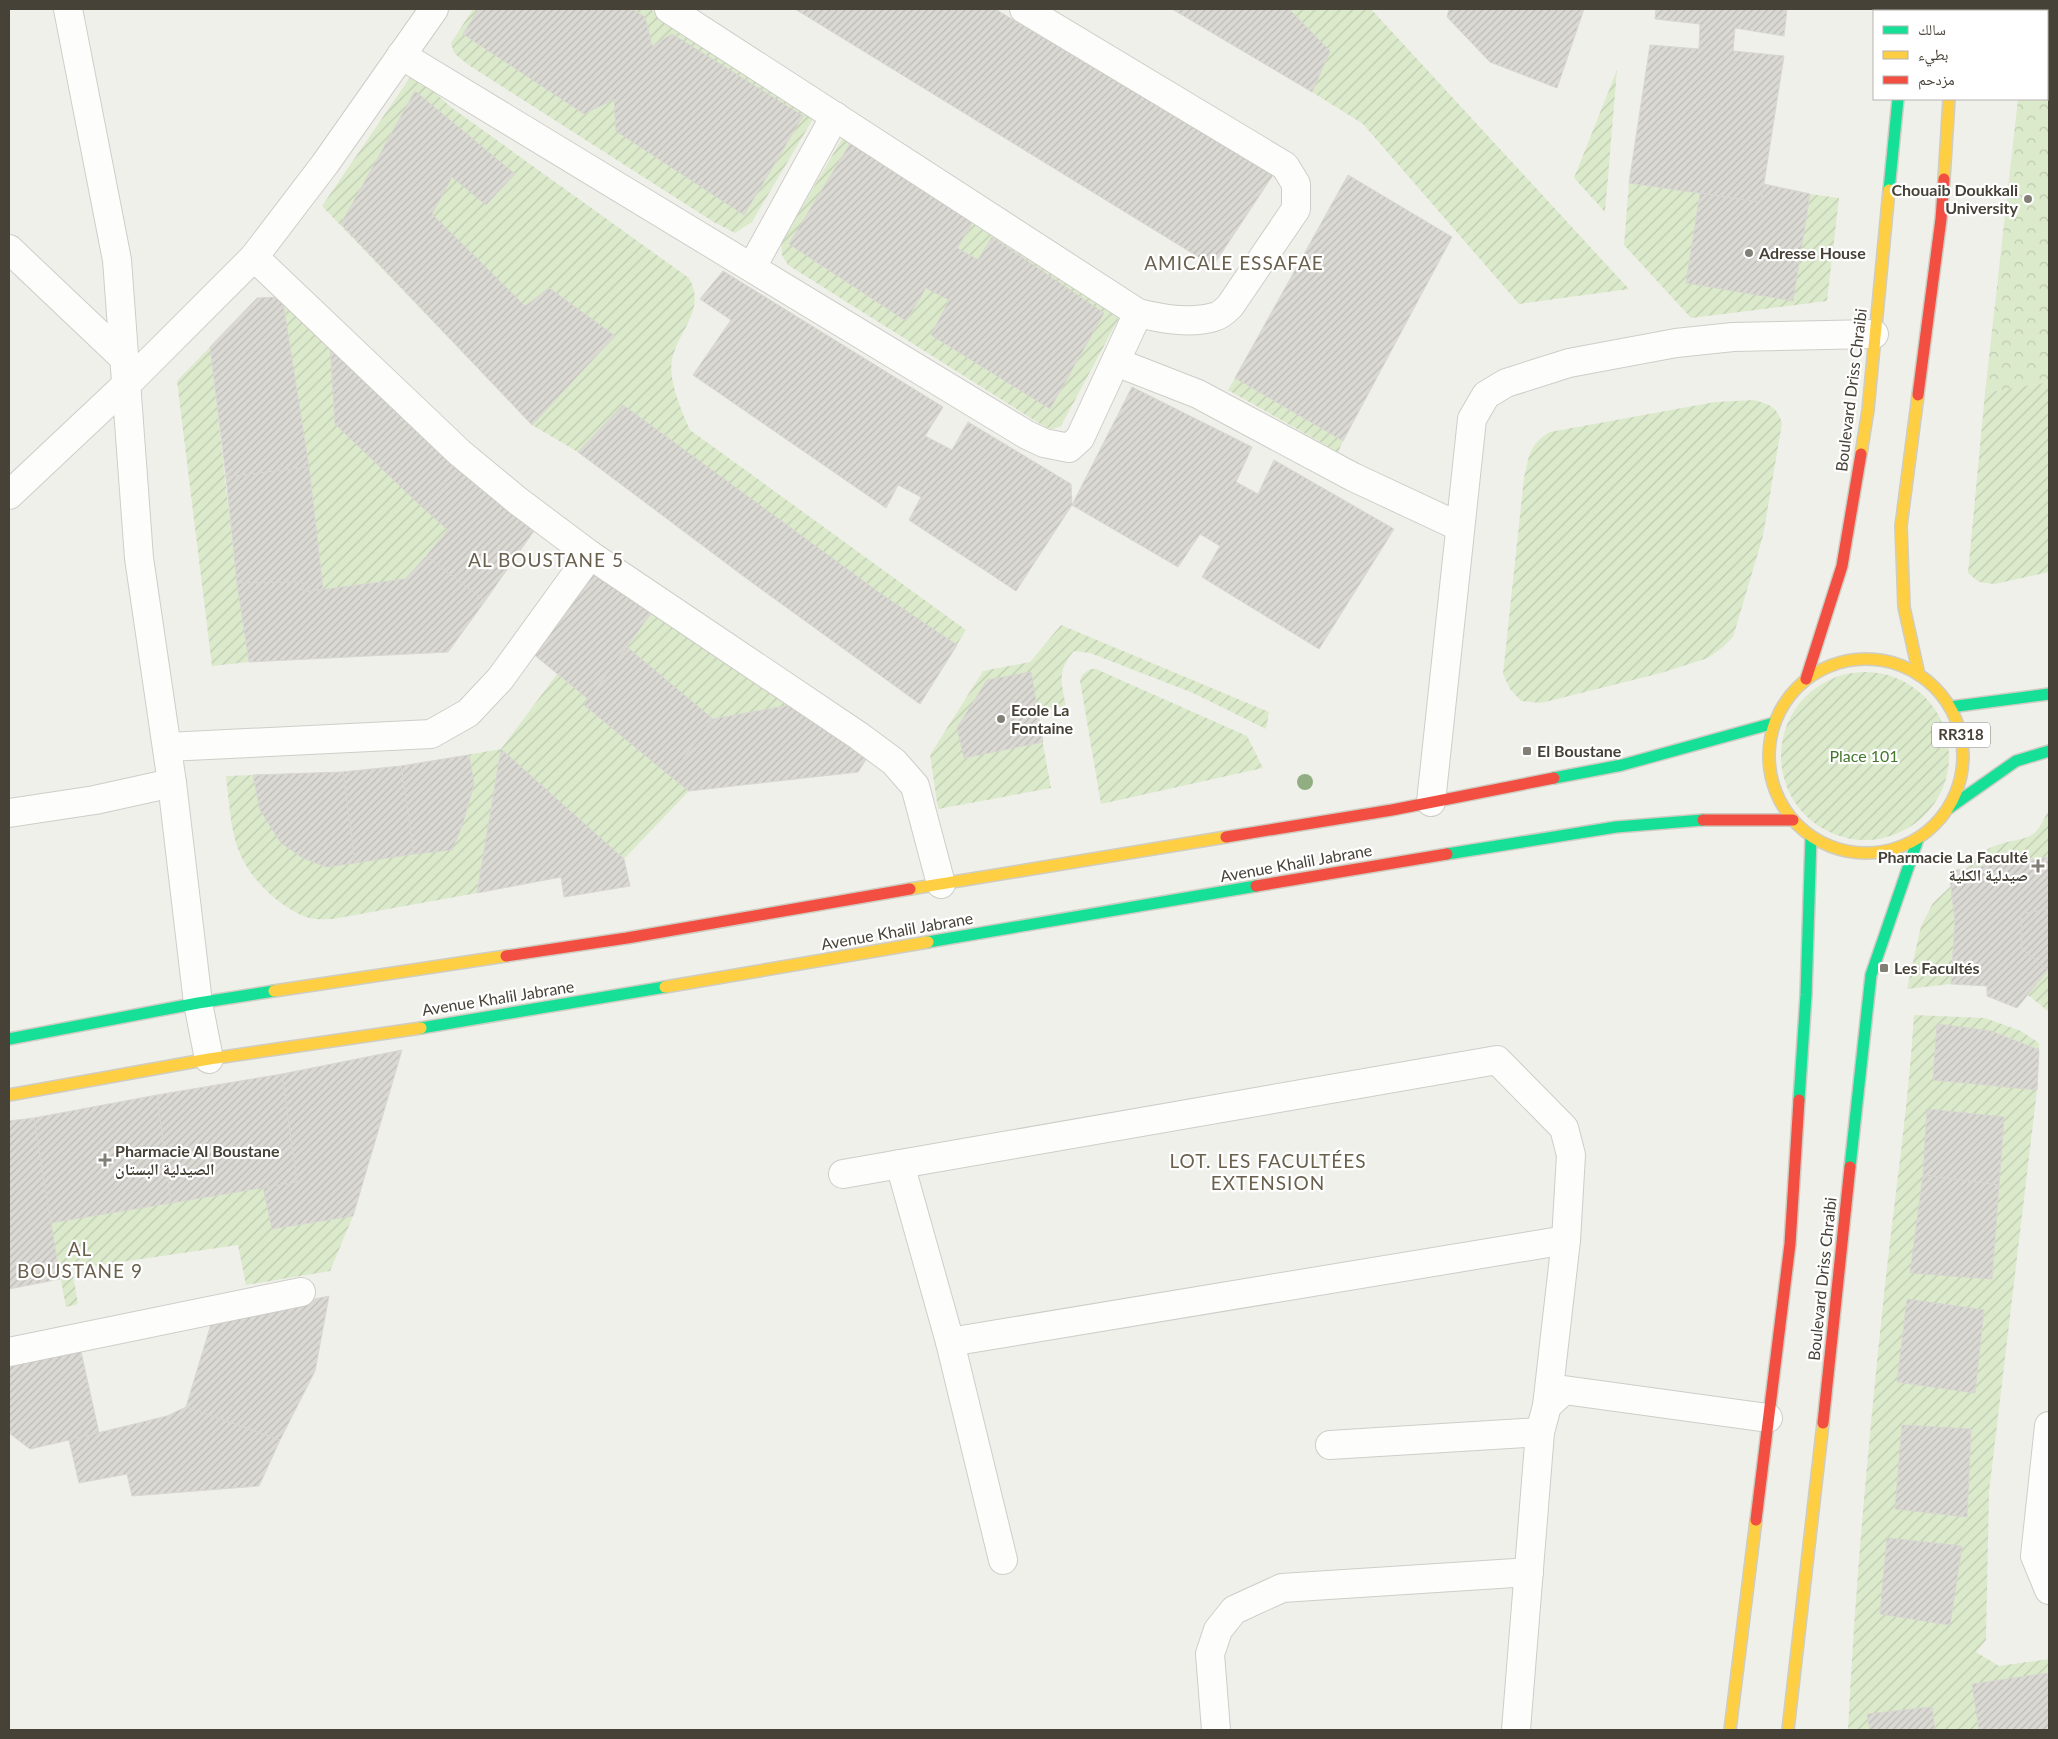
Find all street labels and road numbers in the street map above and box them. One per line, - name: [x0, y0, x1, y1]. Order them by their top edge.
- street label: Boulevard Driss Chraibi: [1831, 307, 1870, 473]
- road number: RR318: [1932, 722, 1990, 748]
- street label: Avenue Khalil Jabrane: [1218, 840, 1373, 885]
- street label: Avenue Khalil Jabrane: [819, 908, 974, 953]
- street label: Avenue Khalil Jabrane: [420, 976, 575, 1019]
- street label: Boulevard Driss Chraibi: [1803, 1196, 1840, 1362]

